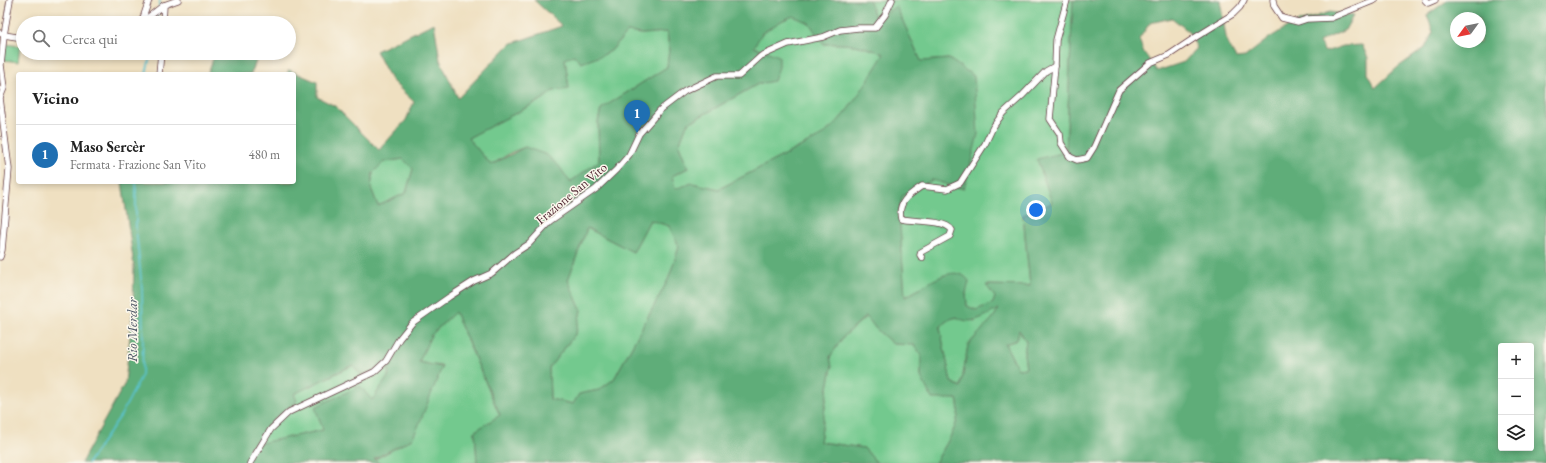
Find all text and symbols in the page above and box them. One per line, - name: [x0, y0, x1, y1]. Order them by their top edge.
- north arrow: [1450, 12, 1486, 48]
- search box: [16, 16, 296, 60]
- icon: search: [30, 27, 52, 49]
- text: Cerca qui: [62, 29, 118, 48]
- text: Vicino: [32, 87, 79, 109]
- pin: 1: [624, 100, 650, 133]
- text: Maso Sercèr: [70, 137, 145, 156]
- text: 1: [42, 146, 48, 163]
- text: 480 m: [249, 146, 280, 163]
- text: Fermata · Frazione San Vito: [70, 156, 206, 173]
- street label: Frazione San Vito: [532, 159, 610, 228]
- your location: [1026, 200, 1046, 220]
- water label: Rio Merdar: [123, 297, 141, 362]
- map controls: [1498, 343, 1534, 451]
- button: +: [1498, 343, 1534, 379]
- button: −: [1498, 379, 1534, 415]
- button: layers: [1498, 415, 1534, 451]

